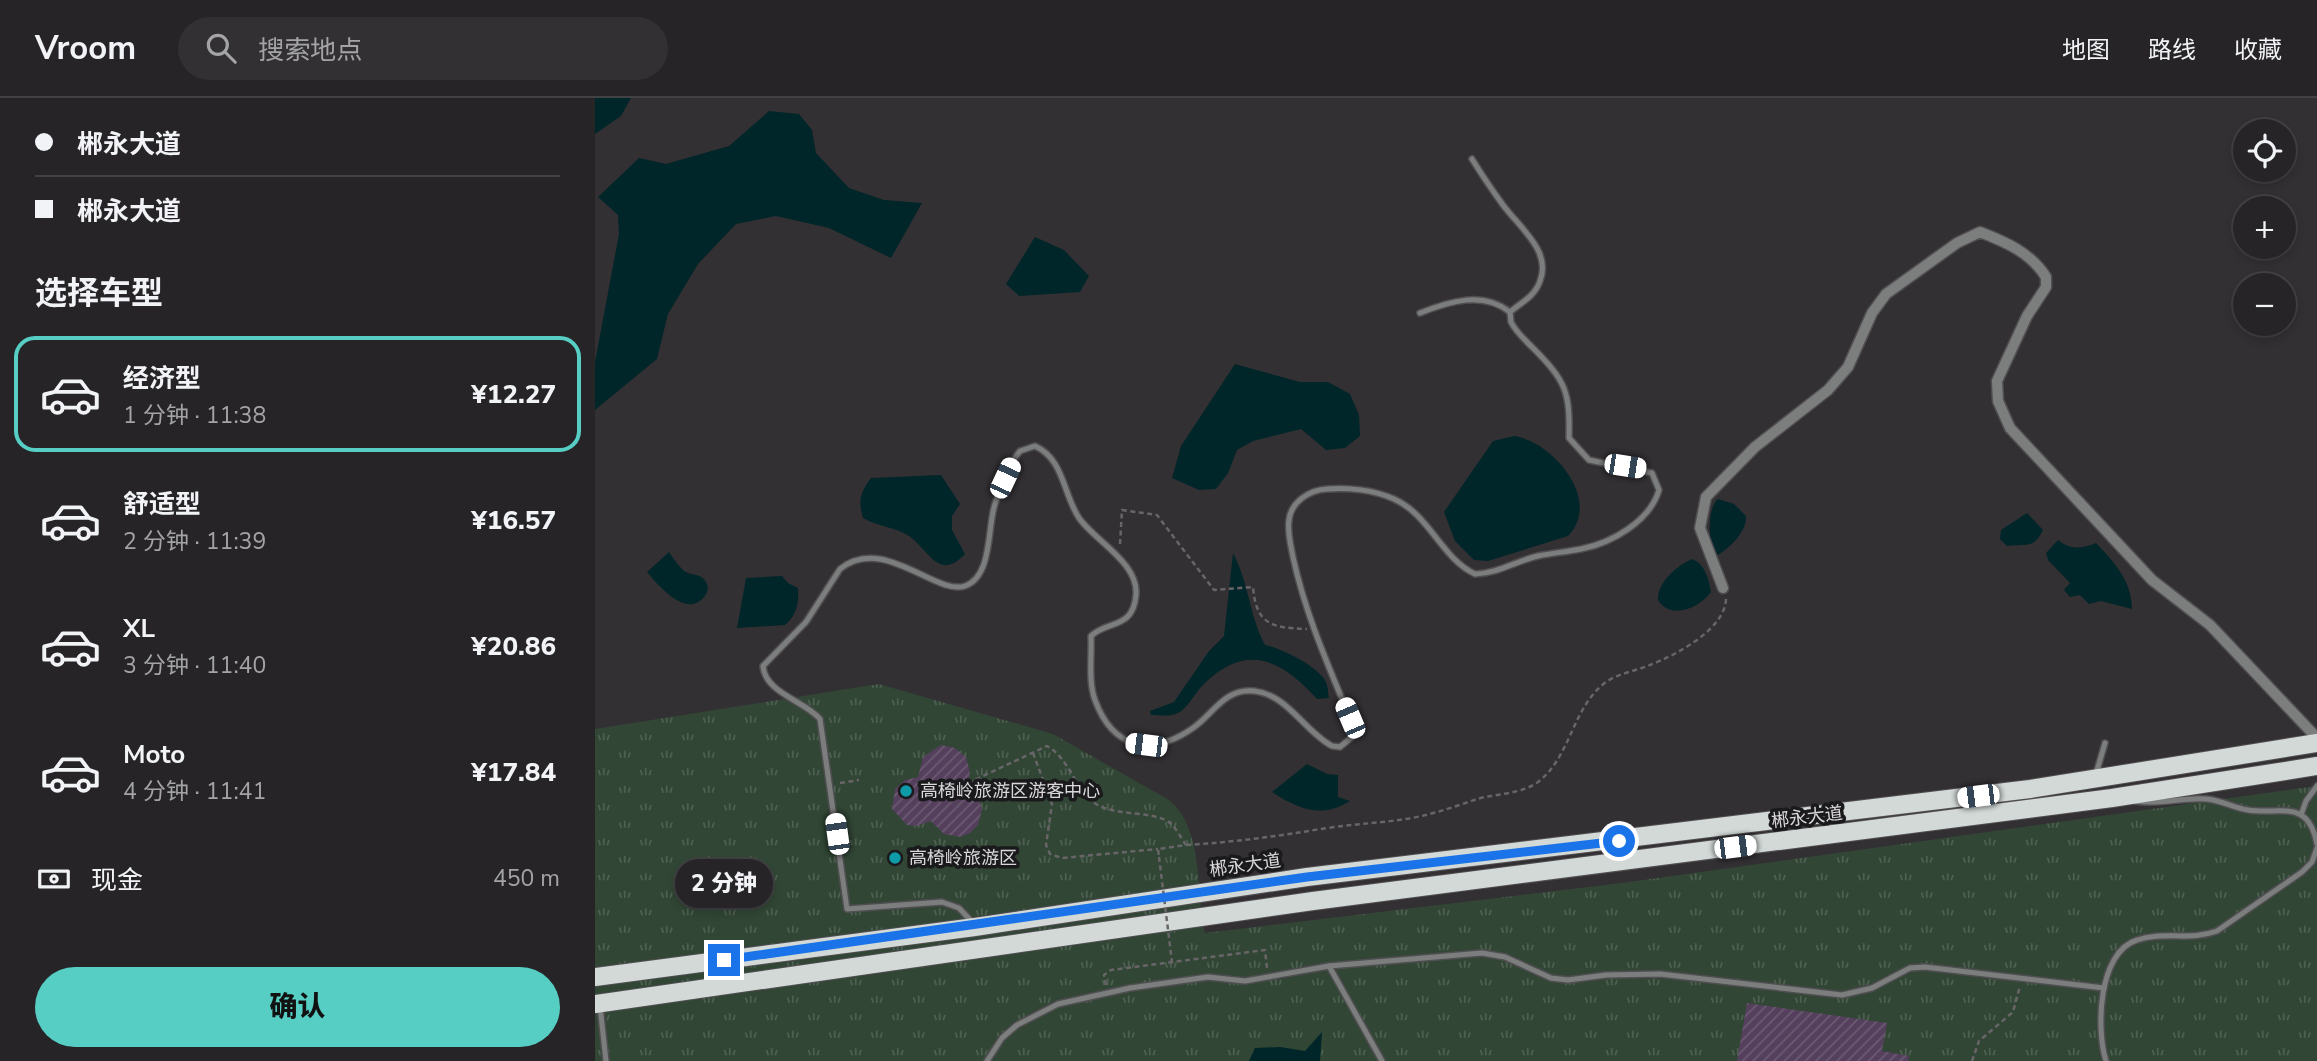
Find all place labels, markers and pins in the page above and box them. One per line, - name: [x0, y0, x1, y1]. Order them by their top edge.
- place label: 高椅岭旅游区游客中心: [920, 779, 1100, 803]
- marker: 高椅岭旅游区游客中心: [898, 783, 914, 799]
- place label: 高椅岭旅游区: [909, 846, 1017, 870]
- marker: 高椅岭旅游区: [887, 850, 903, 866]

